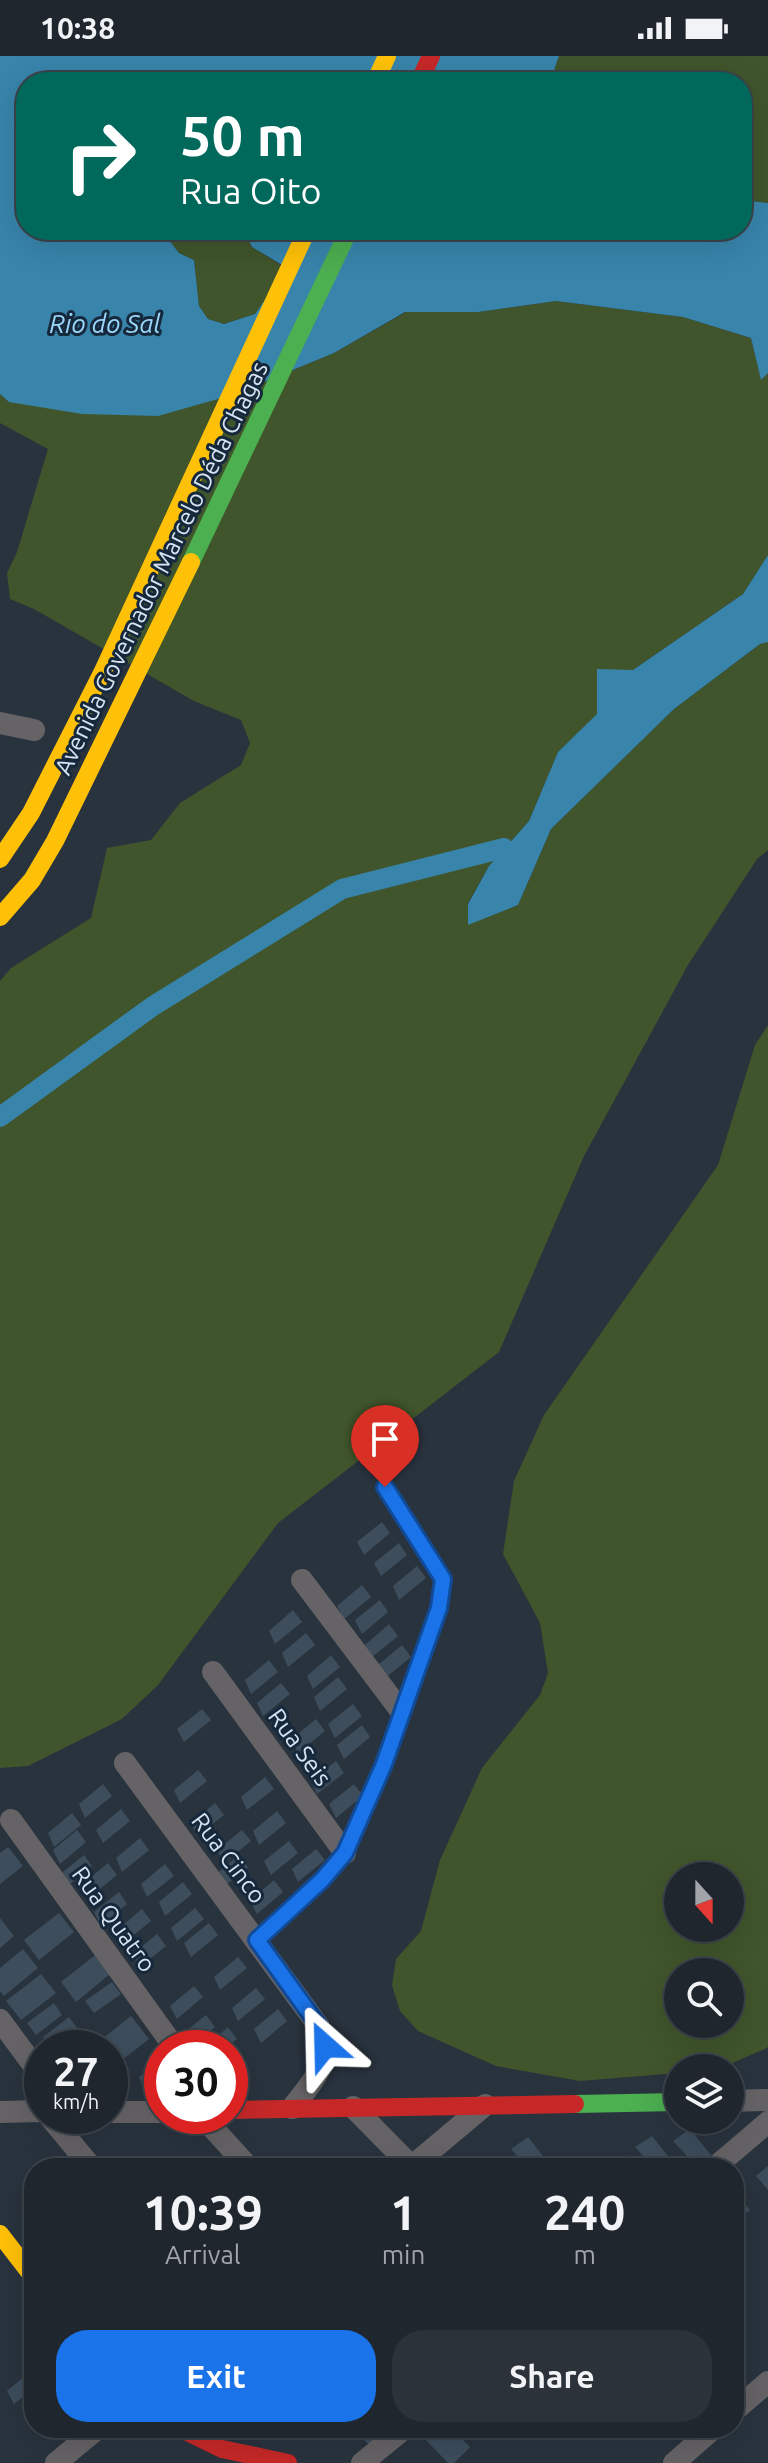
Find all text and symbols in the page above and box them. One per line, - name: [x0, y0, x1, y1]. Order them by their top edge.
- text: 10:38: [40, 11, 115, 45]
- icon: right: [48, 104, 152, 208]
- text: 50 m: [180, 104, 305, 167]
- text: Rua Oito: [180, 170, 322, 211]
- water label: Rio do Sal: [49, 309, 161, 338]
- street label: Avenida Governador Marcelo Déda Chagas: [49, 357, 273, 779]
- pin: [351, 1405, 419, 1487]
- icon: arrive: [363, 1417, 407, 1461]
- street label: Rua Seis: [263, 1703, 337, 1791]
- street label: Rua Cinco: [186, 1808, 272, 1908]
- street label: Rua Quatro: [67, 1861, 161, 1977]
- north arrow: [664, 1862, 744, 1942]
- map controls: [664, 1862, 744, 2134]
- button: search: [664, 1958, 744, 2038]
- position arrow: [283, 2004, 367, 2088]
- speed limit sign: 30: [144, 2030, 248, 2134]
- text: 27: [53, 2049, 99, 2094]
- button: layers: [664, 2054, 744, 2134]
- text: km/h: [53, 2090, 99, 2113]
- text: 10:39: [143, 2185, 263, 2239]
- text: 1: [390, 2185, 417, 2239]
- text: 240: [544, 2185, 625, 2239]
- text: Arrival: [165, 2240, 241, 2269]
- text: min: [382, 2240, 425, 2269]
- text: m: [573, 2240, 596, 2269]
- button: Exit: [56, 2330, 376, 2422]
- button: Share: [392, 2330, 712, 2422]

